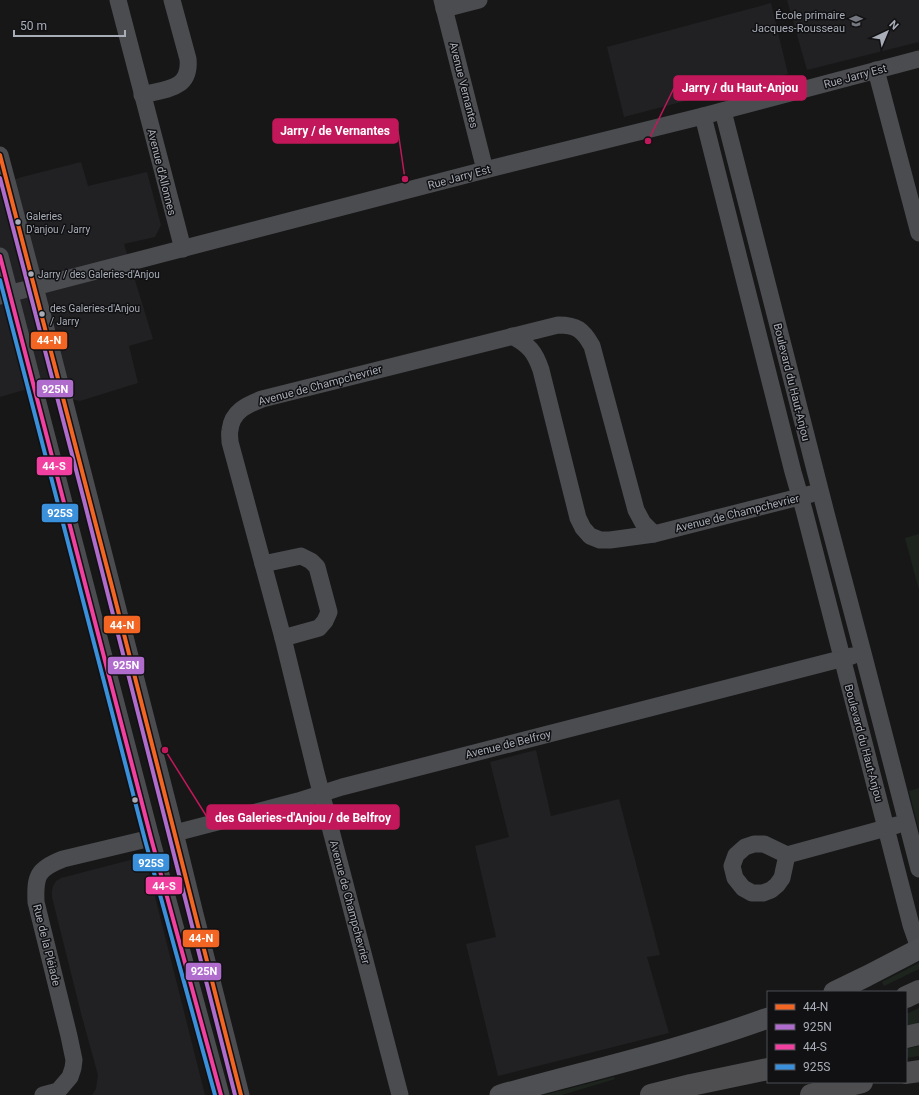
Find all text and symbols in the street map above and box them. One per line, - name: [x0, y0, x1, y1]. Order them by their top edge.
- place label: École primaire Jacques-Rousseau: [752, 9, 845, 35]
- scale bar: [14, 12, 125, 38]
- north arrow: [867, 12, 907, 52]
- school or university icon: École primaire Jacques-Rousseau: [848, 13, 864, 29]
- text: N: [886, 18, 901, 33]
- text: 50 m: [20, 19, 47, 33]
- street label: Avenue Vernantes: [447, 41, 481, 130]
- street label: Rue Jarry Est: [822, 62, 888, 91]
- callout: Jarry / du Haut-Anjou: [674, 76, 806, 100]
- text: Jarry / du Haut-Anjou: [682, 81, 799, 95]
- callout: Jarry / de Vernantes: [273, 119, 398, 143]
- text: Jarry / de Vernantes: [280, 124, 390, 138]
- street label: Avenue d'Allonnes: [144, 128, 179, 217]
- street label: Rue Jarry Est: [426, 163, 492, 192]
- place label: Galeries D'anjou / Jarry: [26, 211, 91, 235]
- marker: Galeries D'anjou / Jarry: [13, 217, 23, 227]
- marker: Jarry / des Galeries-d'Anjou: [26, 269, 36, 279]
- place label: Jarry / des Galeries-d'Anjou: [38, 269, 160, 280]
- place label: des Galeries-d'Anjou / Jarry: [50, 303, 140, 327]
- marker: des Galeries-d'Anjou / Jarry: [37, 309, 47, 319]
- street label: Boulevard du Haut-Anjou: [771, 322, 812, 442]
- line badge: 44-N: [30, 331, 68, 350]
- text: 44-N: [37, 334, 62, 347]
- street label: Avenue de Champchevrier: [257, 363, 384, 408]
- line badge: 925N: [36, 379, 74, 398]
- text: 925N: [42, 383, 69, 396]
- line badge: 44-S: [36, 456, 73, 476]
- text: 44-S: [42, 460, 66, 473]
- street label: Avenue de Champchevrier: [674, 492, 801, 535]
- line badge: 925S: [41, 503, 79, 523]
- text: 925S: [47, 507, 73, 520]
- line badge: 44-N: [103, 615, 141, 634]
- text: 44-N: [110, 619, 135, 632]
- line badge: 925N: [107, 656, 145, 675]
- text: 925N: [113, 659, 140, 672]
- street label: Boulevard du Haut-Anjou: [842, 683, 885, 803]
- street label: Avenue de Belfroy: [464, 727, 553, 761]
- unlabelled marker: [130, 795, 140, 805]
- callout: des Galeries-d'Anjou / de Belfroy: [207, 805, 399, 829]
- text: des Galeries-d'Anjou / de Belfroy: [215, 811, 392, 825]
- street label: Avenue de Champchevrier: [327, 839, 372, 966]
- line badge: 925S: [132, 853, 170, 872]
- text: 925S: [138, 857, 164, 870]
- line badge: 44-S: [145, 876, 183, 895]
- text: 44-S: [152, 880, 176, 893]
- street label: Rue de la Pléiade: [30, 903, 63, 987]
- line badge: 44-N: [182, 929, 220, 948]
- text: 44-N: [189, 932, 214, 945]
- line badge: 925N: [185, 962, 222, 981]
- text: 925N: [191, 965, 218, 978]
- legend: [767, 991, 907, 1083]
- text: 44-N: [803, 1000, 828, 1014]
- text: 925N: [803, 1020, 832, 1034]
- text: 44-S: [803, 1040, 827, 1054]
- text: 925S: [803, 1060, 830, 1074]

